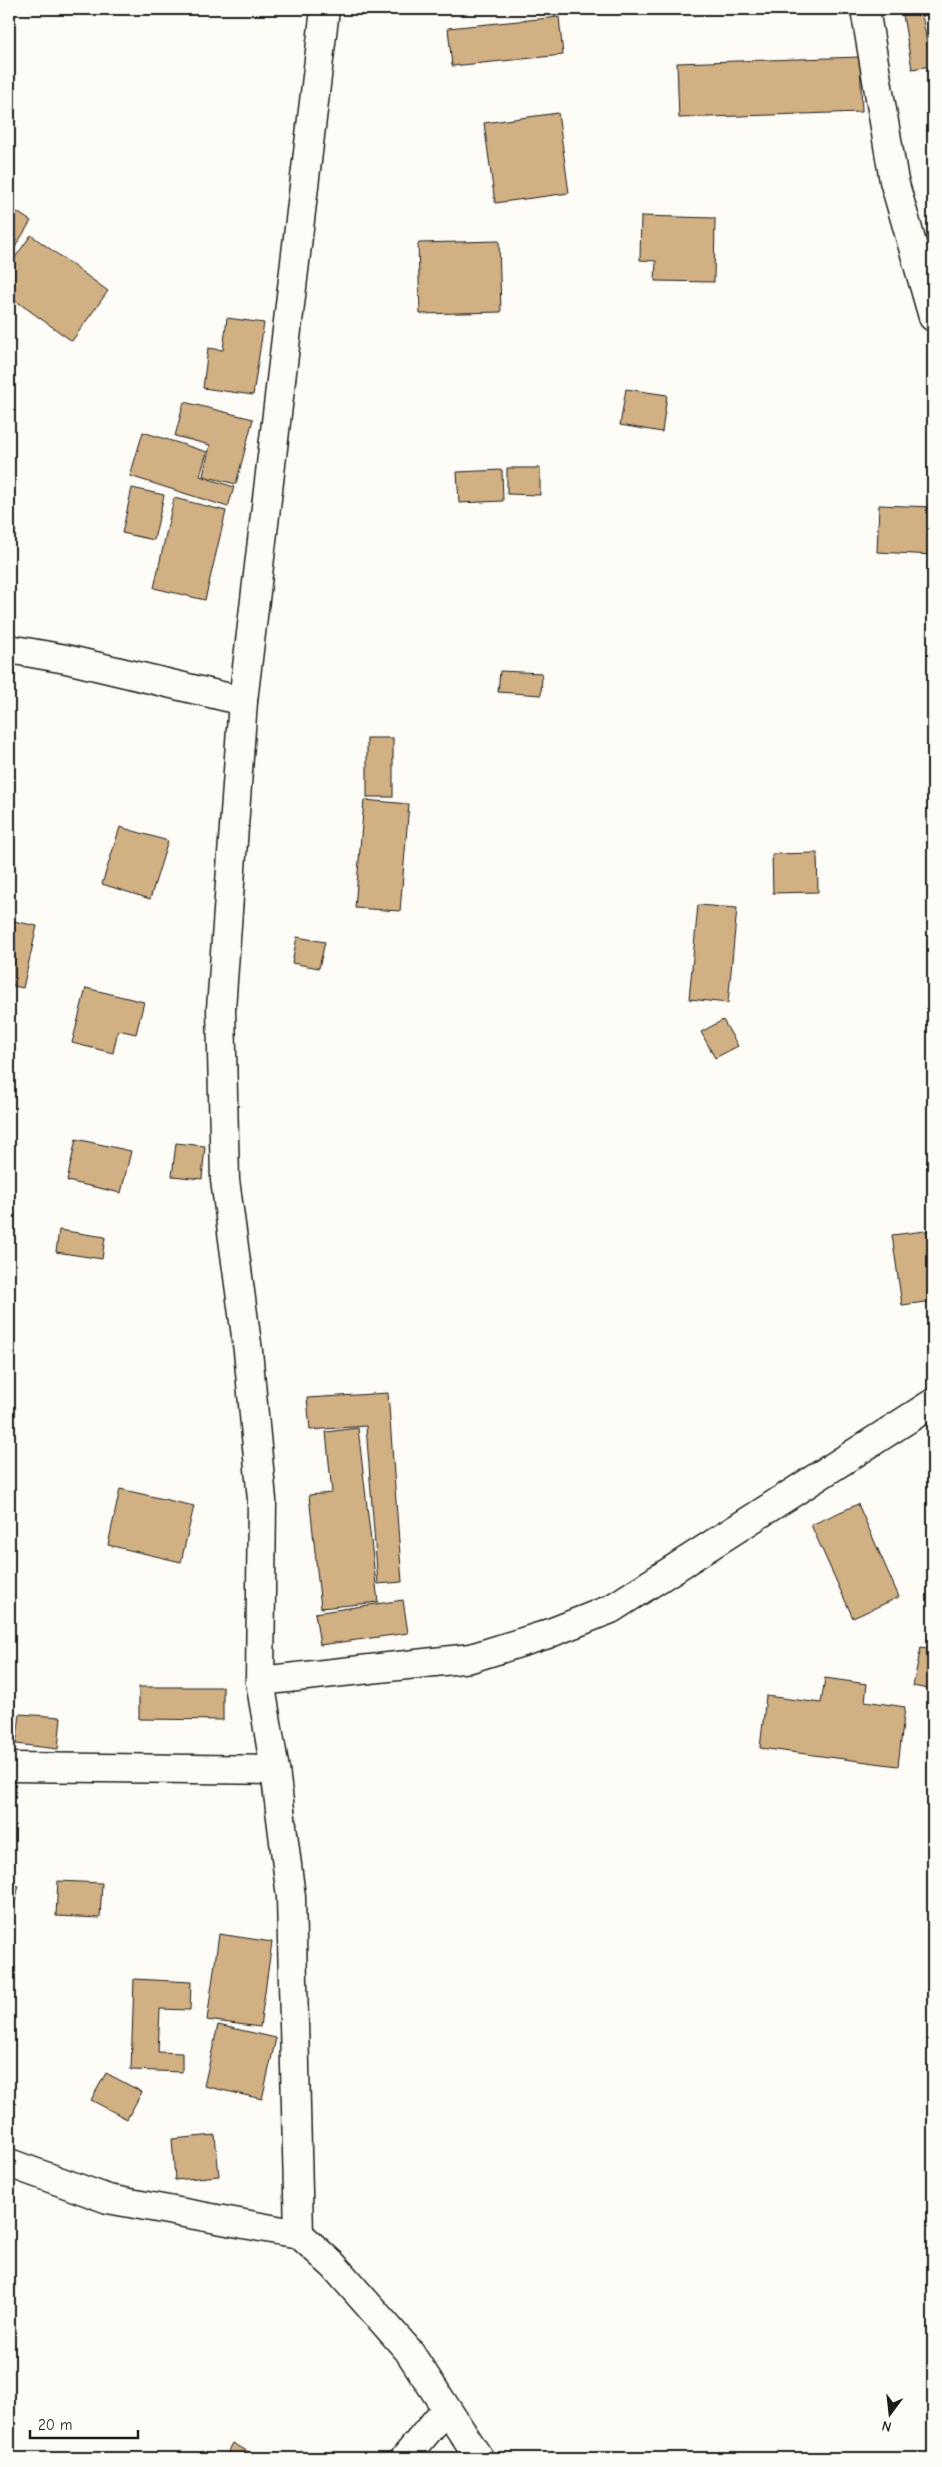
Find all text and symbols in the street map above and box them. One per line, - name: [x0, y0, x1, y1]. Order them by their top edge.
- north arrow: [864, 2390, 914, 2440]
- scale bar: [30, 2407, 138, 2439]
- text: 20 m: [38, 2416, 72, 2434]
- text: N: [880, 2417, 893, 2435]

